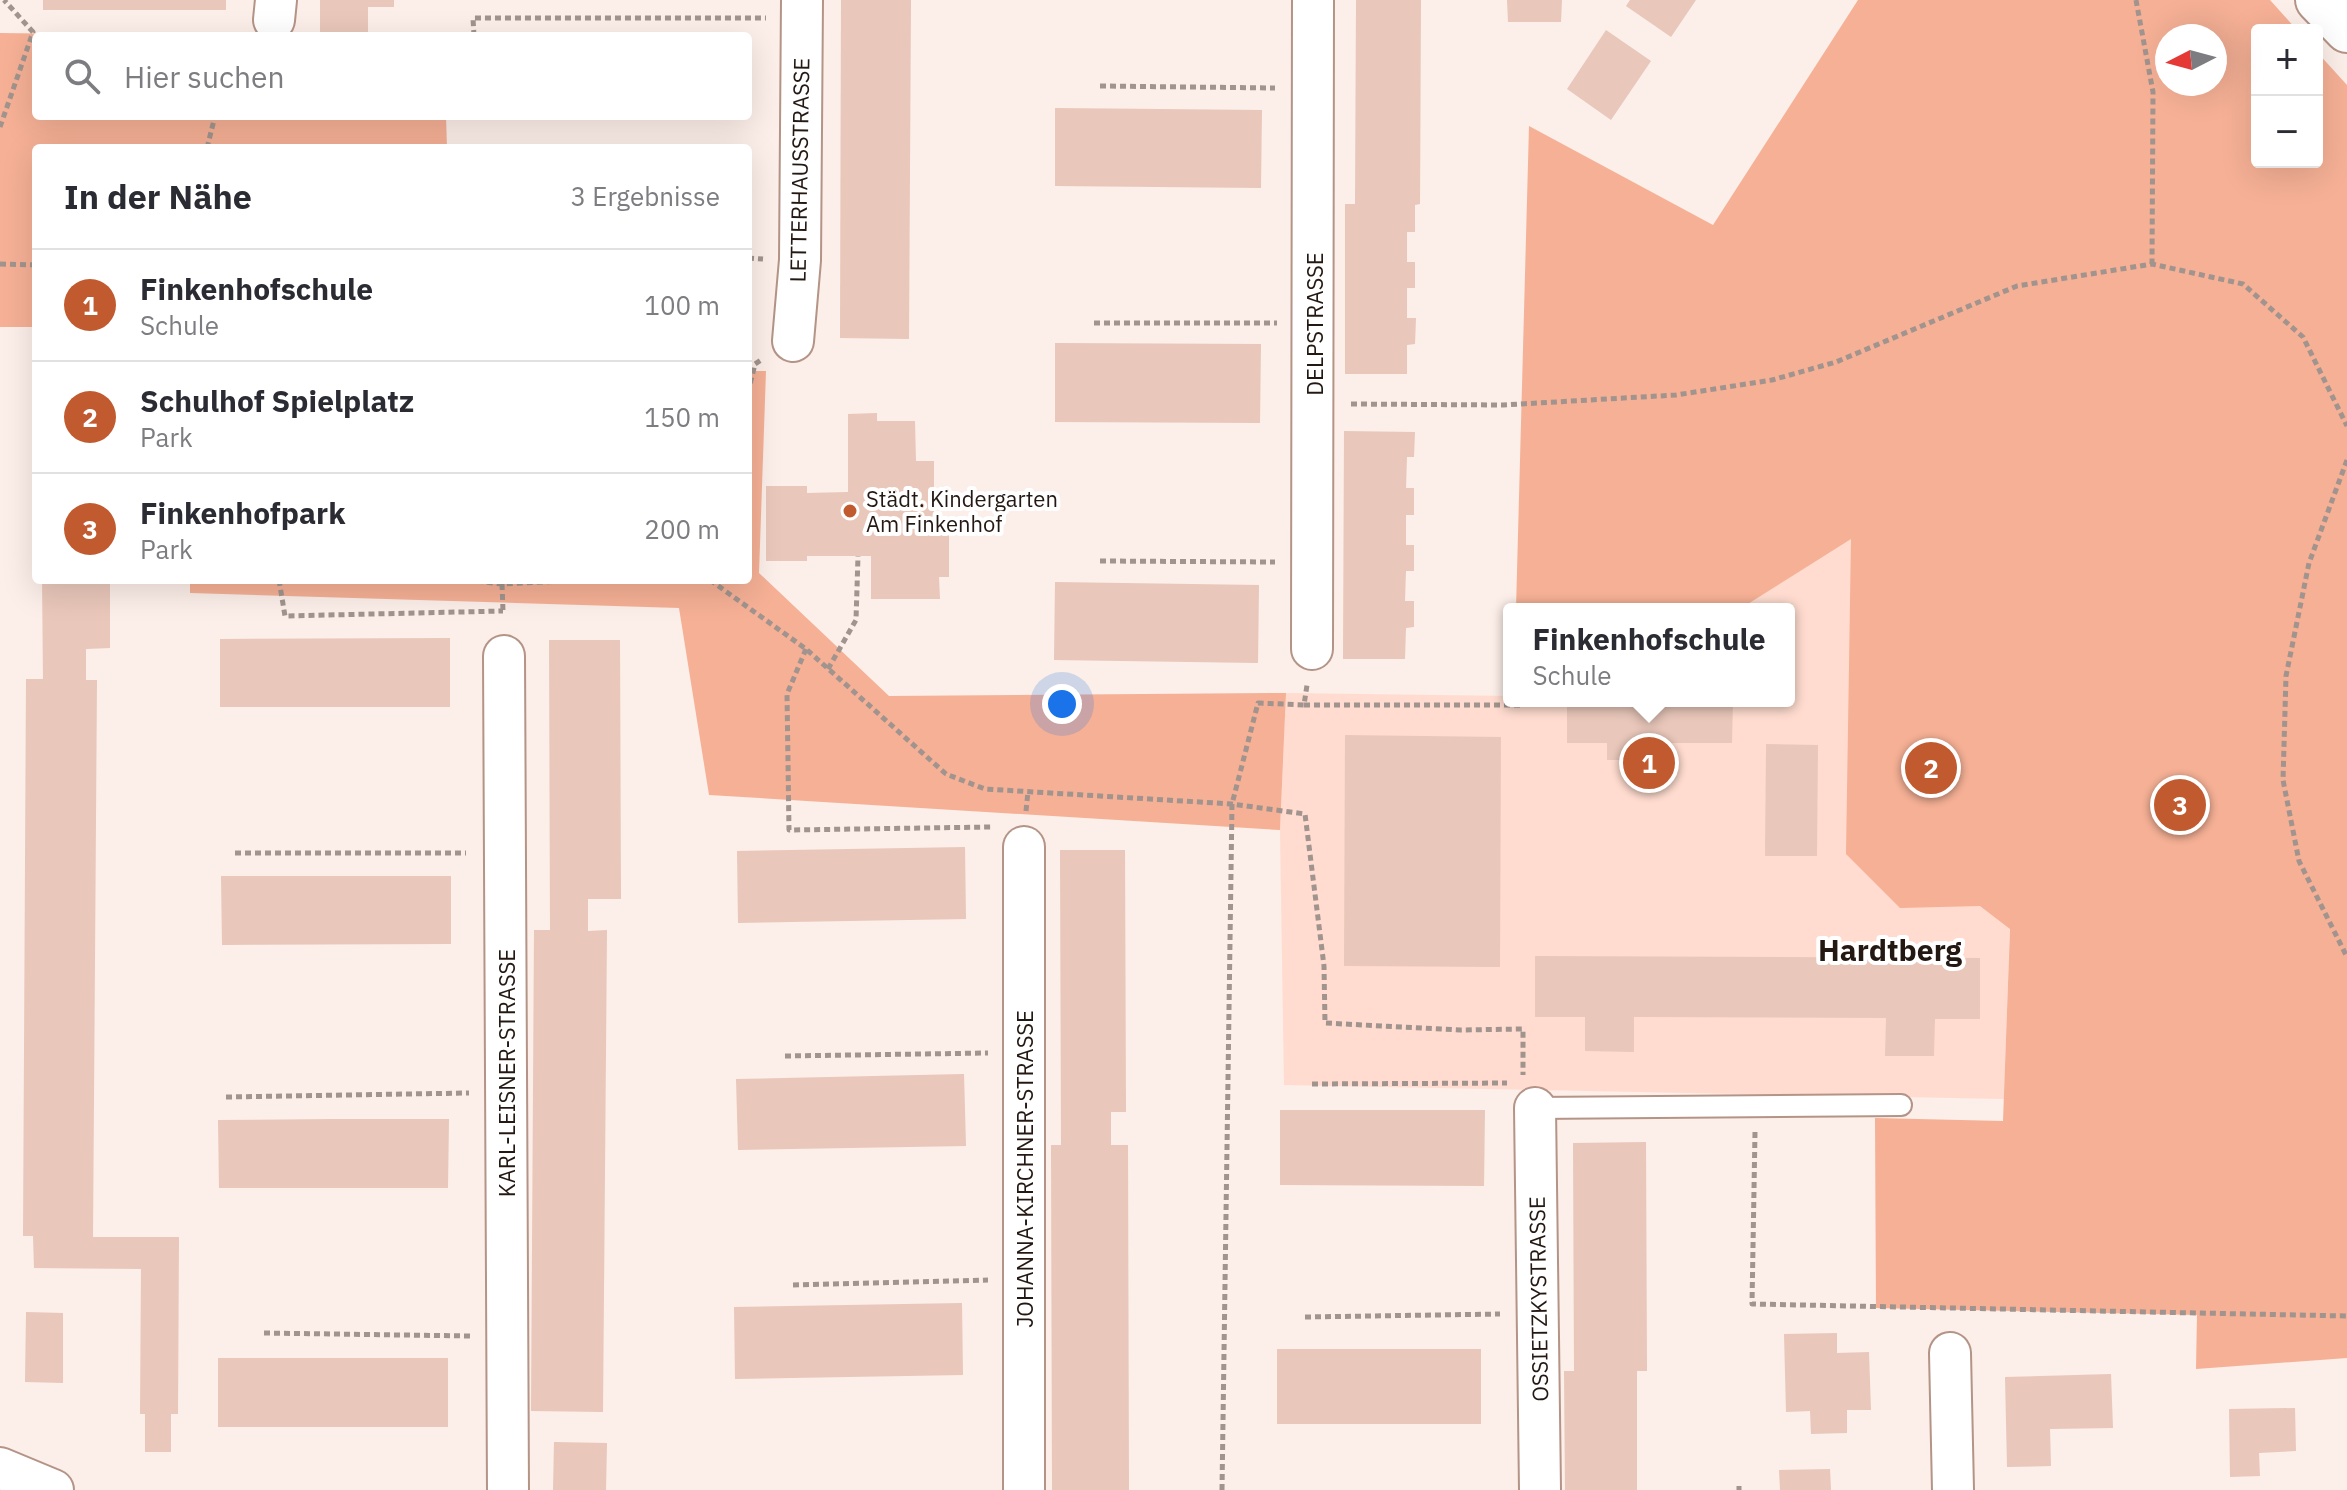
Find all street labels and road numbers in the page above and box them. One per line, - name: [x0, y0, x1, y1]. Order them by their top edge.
- street label: LETTERHAUSSTRASSE: [783, 57, 815, 283]
- street label: DELPSTRASSE: [1300, 252, 1329, 396]
- street label: KARL-LEISNER-STRASSE: [492, 949, 521, 1197]
- street label: JOHANNA-KIRCHNER-STRASSE: [1010, 1010, 1039, 1328]
- street label: OSSIETZKYSTRASSE: [1522, 1196, 1554, 1402]

